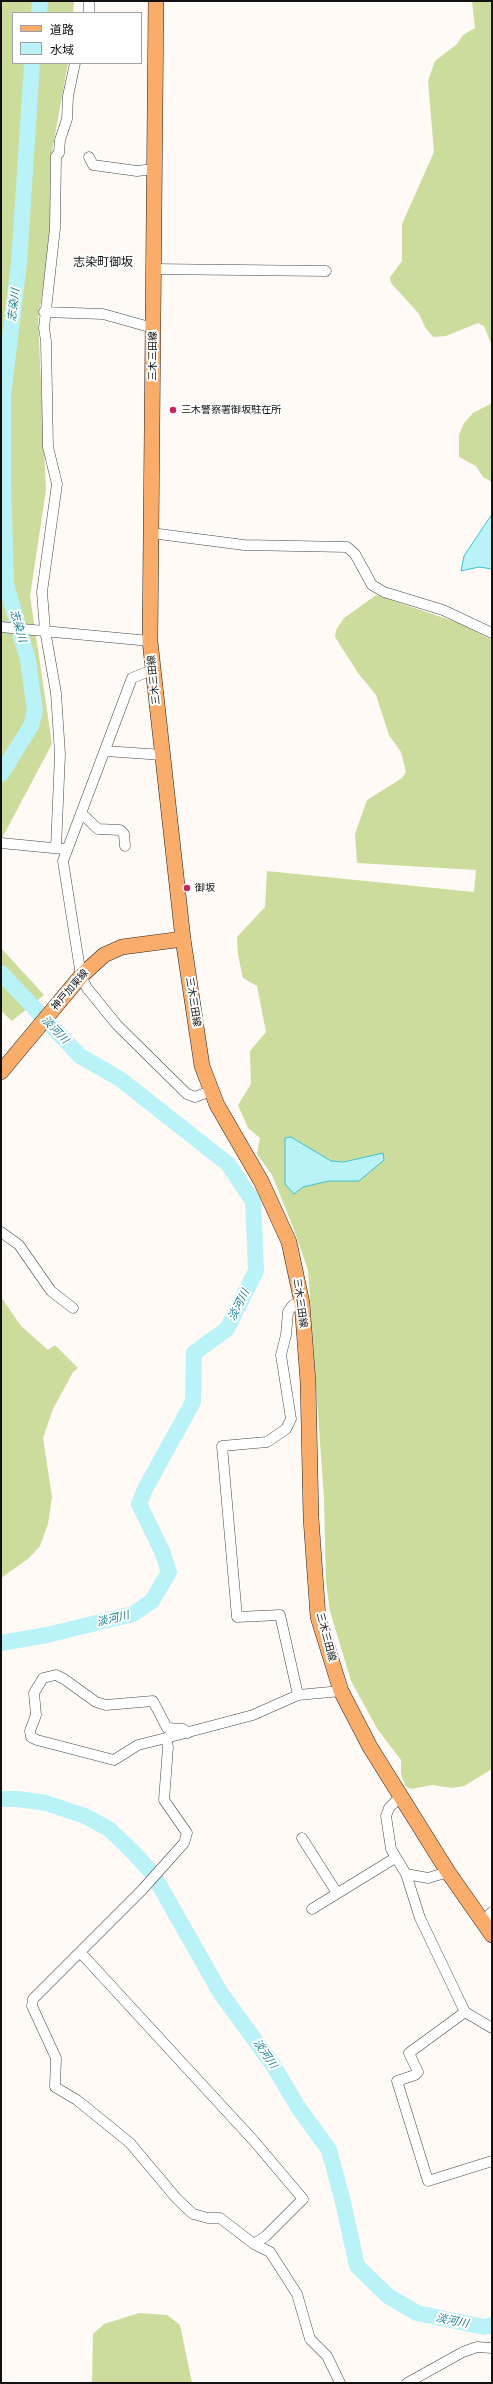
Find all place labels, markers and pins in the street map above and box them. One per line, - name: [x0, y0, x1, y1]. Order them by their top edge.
- place label: 三木警察署御坂駐在所: [181, 404, 281, 416]
- marker: 三木警察署御坂駐在所: [168, 405, 178, 415]
- place label: 御坂: [195, 882, 215, 894]
- marker: 御坂: [182, 883, 192, 893]

